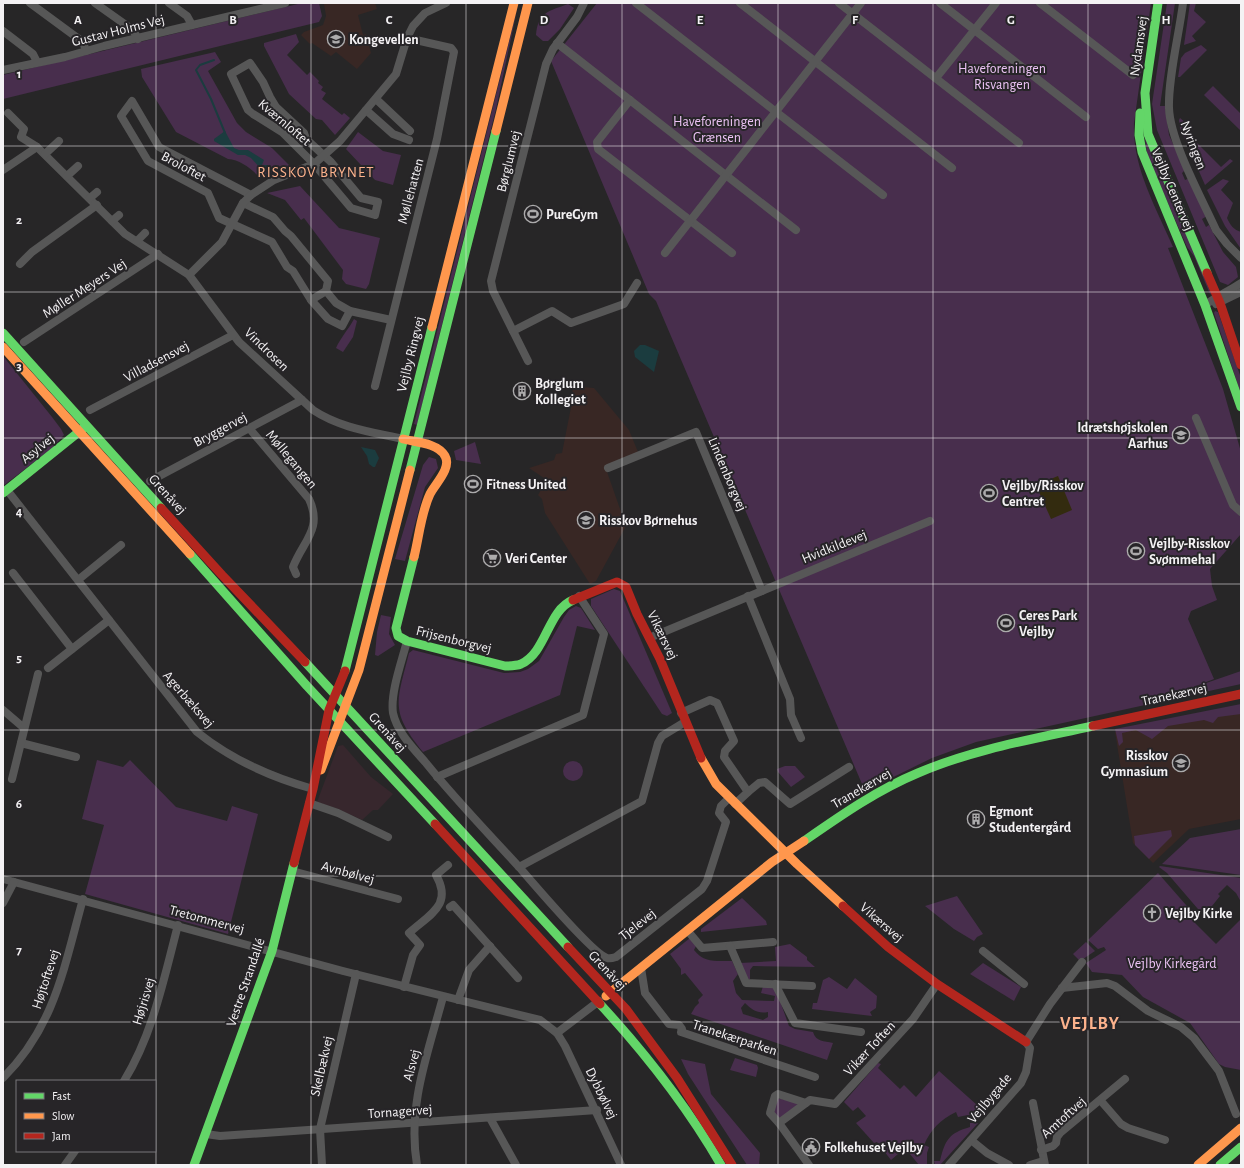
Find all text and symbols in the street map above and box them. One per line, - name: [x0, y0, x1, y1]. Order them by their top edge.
- street label: Gustav Holms Vej: [70, 13, 166, 49]
- text: A: [74, 14, 82, 27]
- text: B: [229, 14, 237, 27]
- text: C: [386, 14, 393, 27]
- text: D: [540, 14, 549, 27]
- text: E: [697, 14, 704, 27]
- text: F: [852, 14, 859, 27]
- text: G: [1007, 14, 1015, 27]
- text: H: [1161, 14, 1171, 27]
- street label: Nydamsvej: [1128, 15, 1150, 77]
- school or university icon: Kongevellen: [326, 29, 346, 49]
- place label: Kongevellen: [349, 33, 419, 47]
- park label: Haveforeningen Risvangen: [958, 62, 1046, 92]
- text: 1: [17, 68, 21, 81]
- street label: Kværnloftet: [255, 97, 314, 149]
- park label: Haveforeningen Grænsen: [673, 115, 761, 145]
- street label: Nyringen: [1177, 119, 1209, 172]
- street label: Børglumvej: [495, 129, 523, 193]
- street label: Vejlby Centervej: [1148, 146, 1196, 233]
- street label: Broloftet: [159, 149, 209, 185]
- street label: Møllehatten: [396, 157, 426, 226]
- district label: RISSKOV BRYNET: [257, 165, 375, 180]
- sports icon: PureGym: [523, 204, 543, 224]
- place label: PureGym: [546, 208, 598, 222]
- text: 2: [16, 214, 22, 227]
- street label: Møller Meyers Vej: [40, 257, 129, 321]
- street label: Vejlby Ringvej: [395, 315, 427, 393]
- street label: Vindrosen: [241, 325, 291, 374]
- street label: Villadsensvej: [121, 339, 191, 385]
- text: 3: [16, 360, 22, 373]
- place label: Børglum Kollegiet: [535, 377, 586, 407]
- building icon: Børglum Kollegiet: [512, 381, 532, 401]
- street label: Bryggervej: [191, 410, 250, 450]
- place label: Idrætshøjskolen Aarhus: [1077, 421, 1168, 451]
- school or university icon: Idrætshøjskolen Aarhus: [1171, 425, 1191, 445]
- street label: Møllegangen: [263, 428, 320, 492]
- street label: Asylvej: [18, 431, 57, 466]
- street label: Lindenborgvej: [705, 436, 749, 513]
- street label: Grenåvej: [146, 472, 189, 517]
- sports icon: Fitness United: [463, 474, 483, 494]
- place label: Fitness United: [486, 478, 567, 492]
- place label: Vejlby/Risskov Centret: [1002, 479, 1084, 509]
- sports icon: Vejlby/Risskov Centret: [979, 483, 999, 503]
- text: 4: [16, 506, 23, 519]
- school or university icon: Risskov Børnehus: [576, 510, 596, 530]
- place label: Risskov Børnehus: [599, 514, 697, 528]
- street label: Hvidkildevej: [800, 528, 869, 566]
- place label: Vejlby-Risskov Svømmehal: [1149, 537, 1231, 567]
- sports icon: Vejlby-Risskov Svømmehal: [1126, 541, 1146, 561]
- supermarket icon: Veri Center: [482, 548, 502, 568]
- place label: Veri Center: [505, 552, 567, 566]
- street label: Vikærsvej: [644, 609, 680, 662]
- place label: Ceres Park Vejlby: [1019, 609, 1077, 639]
- sports icon: Ceres Park Vejlby: [996, 613, 1016, 633]
- street label: Frijsenborgvej: [415, 624, 493, 656]
- text: 5: [16, 652, 22, 665]
- street label: Agerbæksvej: [160, 669, 217, 731]
- street label: Tranekærvej: [1140, 681, 1208, 709]
- street label: Grenåvej: [366, 710, 409, 755]
- place label: Risskov Gymnasium: [1101, 749, 1169, 779]
- school or university icon: Risskov Gymnasium: [1171, 753, 1191, 773]
- street label: Tranekærvej: [829, 766, 894, 812]
- text: 6: [16, 798, 22, 811]
- place label: Egmont Studentergård: [989, 805, 1072, 835]
- building icon: Egmont Studentergård: [966, 809, 986, 829]
- street label: Avnbølvej: [320, 859, 376, 887]
- street label: Vikærsvej: [857, 900, 906, 945]
- street label: Tretommervej: [168, 903, 246, 937]
- church icon: Vejlby Kirke: [1142, 903, 1162, 923]
- street label: Tjelevej: [617, 906, 659, 943]
- place label: Vejlby Kirke: [1165, 907, 1233, 921]
- street label: Vestre Strandallé: [224, 936, 268, 1028]
- text: 7: [16, 944, 22, 957]
- street label: Højtoftevej: [30, 948, 62, 1011]
- street label: Grenåvej: [586, 948, 629, 993]
- park label: Vejlby Kirkegård: [1128, 957, 1216, 971]
- street label: Højrisvej: [130, 976, 158, 1027]
- district label: VEJLBY: [1060, 1015, 1120, 1033]
- street label: Tranekærparken: [691, 1018, 779, 1058]
- street label: Vikær Toften: [841, 1019, 898, 1079]
- street label: Skelbækvej: [308, 1035, 336, 1098]
- street label: Alsvej: [401, 1048, 423, 1083]
- street label: Dybbølvej: [583, 1065, 620, 1122]
- street label: Vejlbygade: [965, 1071, 1015, 1126]
- legend: [16, 1080, 156, 1152]
- text: Fast: [52, 1090, 71, 1102]
- street label: Amtoftvej: [1039, 1094, 1089, 1141]
- street label: Tornagervej: [367, 1103, 433, 1121]
- text: Slow: [52, 1110, 74, 1122]
- text: Jam: [52, 1130, 71, 1142]
- public building icon: Folkehuset Vejlby: [801, 1137, 821, 1157]
- place label: Folkehuset Vejlby: [824, 1141, 923, 1155]

